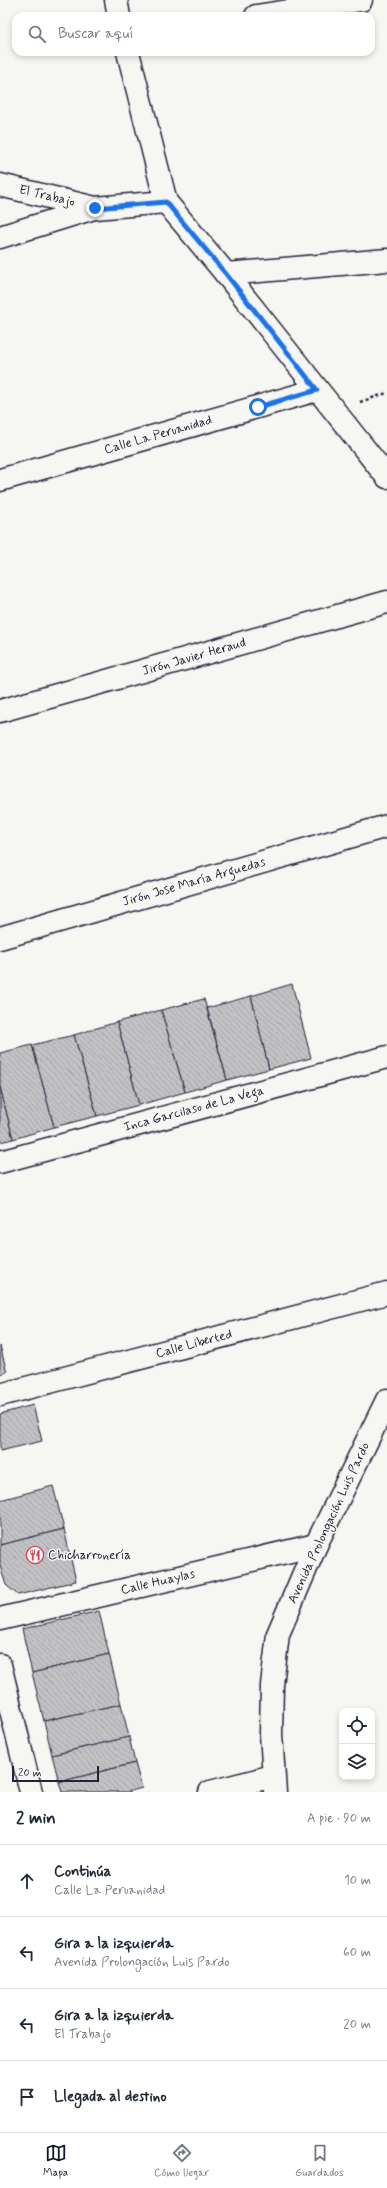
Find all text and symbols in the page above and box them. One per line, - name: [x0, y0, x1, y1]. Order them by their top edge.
- search box: [12, 12, 375, 56]
- icon: search: [26, 23, 48, 45]
- text: Buscar aquí: [58, 24, 133, 44]
- street label: El Trabajo: [17, 181, 77, 211]
- route end: [86, 199, 104, 217]
- route start: [249, 398, 267, 416]
- street label: Calle La Peruanidad: [102, 411, 214, 459]
- street label: Jirón Javier Heraud: [140, 634, 248, 680]
- street label: Jirón Jose María Arguedas: [120, 853, 268, 913]
- street label: Inca Garcilaso de La Vega: [122, 1082, 267, 1138]
- street label: Calle Liberted: [154, 1326, 234, 1362]
- street label: Avenida Prolongación Luis Pardo: [284, 1439, 375, 1607]
- restaurant icon: Chicharronería: [25, 1545, 45, 1565]
- place label: Chicharronería: [48, 1547, 131, 1564]
- street label: Calle Huaylas: [119, 1565, 197, 1599]
- map controls: [339, 1708, 375, 1780]
- button: locate: [339, 1708, 375, 1744]
- button: layers: [339, 1744, 375, 1780]
- scale bar: [12, 1764, 99, 1783]
- text: 20 m: [18, 1766, 41, 1780]
- text: 2 min: [16, 1807, 56, 1829]
- text: A pie · 90 m: [307, 1810, 371, 1827]
- text: Continúa: [54, 1862, 111, 1882]
- icon: ahead: [16, 1870, 38, 1892]
- text: 10 m: [344, 1872, 371, 1889]
- text: Calle La Peruanidad: [54, 1882, 165, 1899]
- text: Gira a la izquierda: [54, 1934, 173, 1954]
- icon: left: [16, 1942, 38, 1964]
- text: 60 m: [343, 1944, 371, 1961]
- text: Avenida Prolongación Luis Pardo: [54, 1954, 230, 1971]
- text: Gira a la izquierda: [54, 2006, 173, 2026]
- icon: left: [16, 2014, 38, 2036]
- text: 20 m: [343, 2016, 371, 2033]
- text: El Trabajo: [54, 2026, 111, 2043]
- icon: arrive: [16, 2086, 38, 2108]
- text: Llegada al destino: [54, 2087, 167, 2107]
- tab: Mapa: [43, 2142, 68, 2180]
- tab: Cómo llegar: [154, 2142, 209, 2180]
- tab: Guardados: [295, 2142, 344, 2180]

